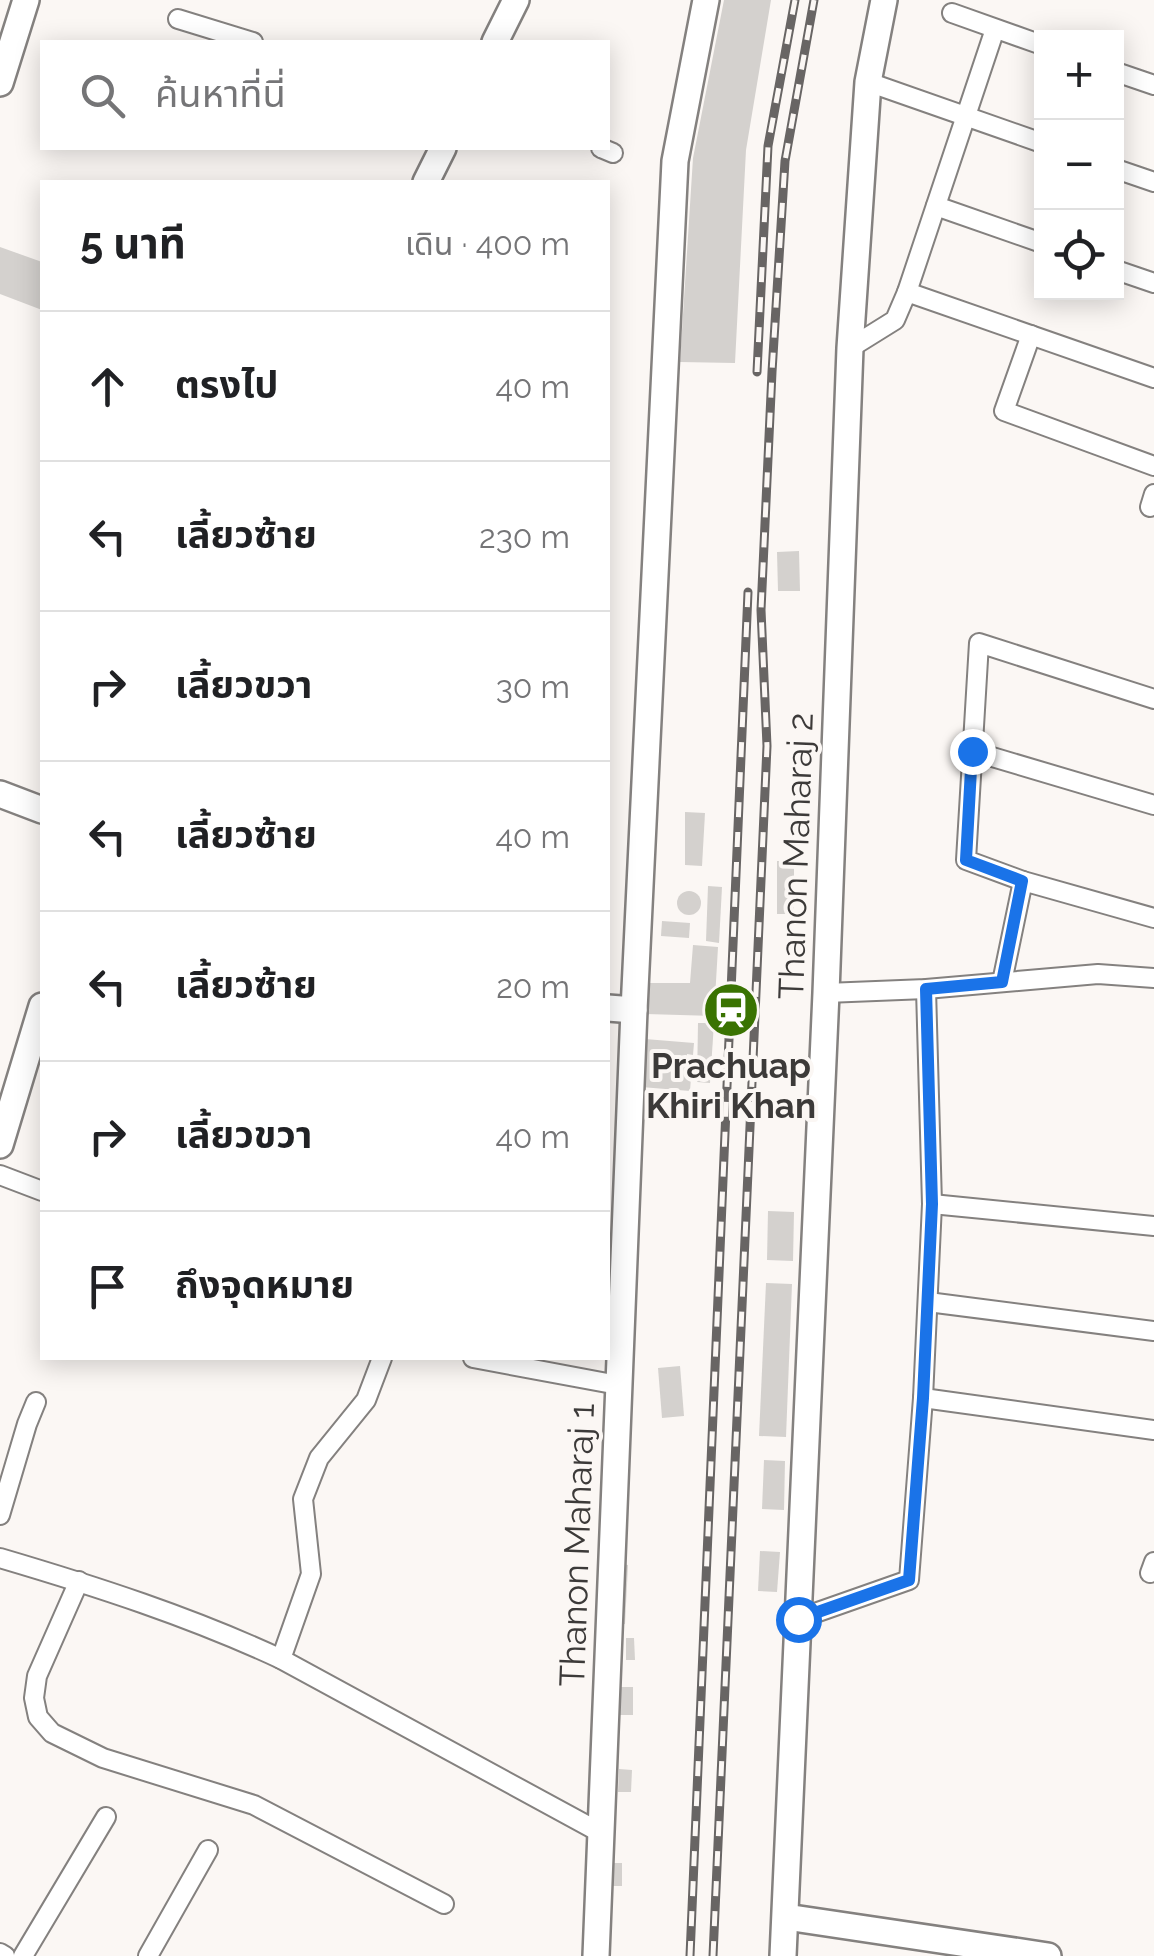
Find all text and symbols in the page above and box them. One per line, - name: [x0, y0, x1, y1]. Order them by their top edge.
- map controls: [1034, 30, 1124, 300]
- button: +: [1034, 30, 1124, 120]
- search box: [40, 40, 610, 150]
- icon: search: [75, 68, 130, 123]
- text: ค้นหาที่นี่: [155, 71, 286, 116]
- button: −: [1034, 120, 1124, 210]
- button: locate: [1034, 210, 1124, 300]
- text: 5 นาที: [80, 219, 186, 268]
- text: เดิน · 400 m: [405, 225, 570, 262]
- icon: ahead: [80, 359, 135, 414]
- text: ตรงไป: [175, 362, 278, 407]
- text: 40 m: [495, 368, 570, 405]
- icon: left: [80, 509, 135, 564]
- text: เลี้ยวซ้าย: [175, 512, 317, 557]
- text: 230 m: [479, 518, 570, 555]
- icon: right: [80, 659, 135, 714]
- text: เลี้ยวขวา: [175, 662, 312, 707]
- text: 30 m: [496, 668, 570, 705]
- street label: Thanon Maharaj 2: [770, 712, 821, 1000]
- route end: [950, 729, 996, 775]
- icon: left: [80, 809, 135, 864]
- text: เลี้ยวซ้าย: [175, 812, 317, 857]
- text: 40 m: [495, 818, 570, 855]
- icon: left: [80, 959, 135, 1014]
- text: เลี้ยวซ้าย: [175, 962, 317, 1007]
- text: 20 m: [496, 968, 570, 1005]
- station icon: Prachuap Khiri Khan: [701, 980, 761, 1040]
- place label: Prachuap Khiri Khan: [646, 1045, 816, 1126]
- icon: right: [80, 1109, 135, 1164]
- text: เลี้ยวขวา: [175, 1112, 312, 1157]
- text: 40 m: [495, 1118, 570, 1155]
- icon: arrive: [80, 1259, 135, 1314]
- text: ถึงจุดหมาย: [175, 1262, 354, 1307]
- street label: Thanon Maharaj 1: [551, 1403, 602, 1687]
- route start: [776, 1597, 822, 1643]

